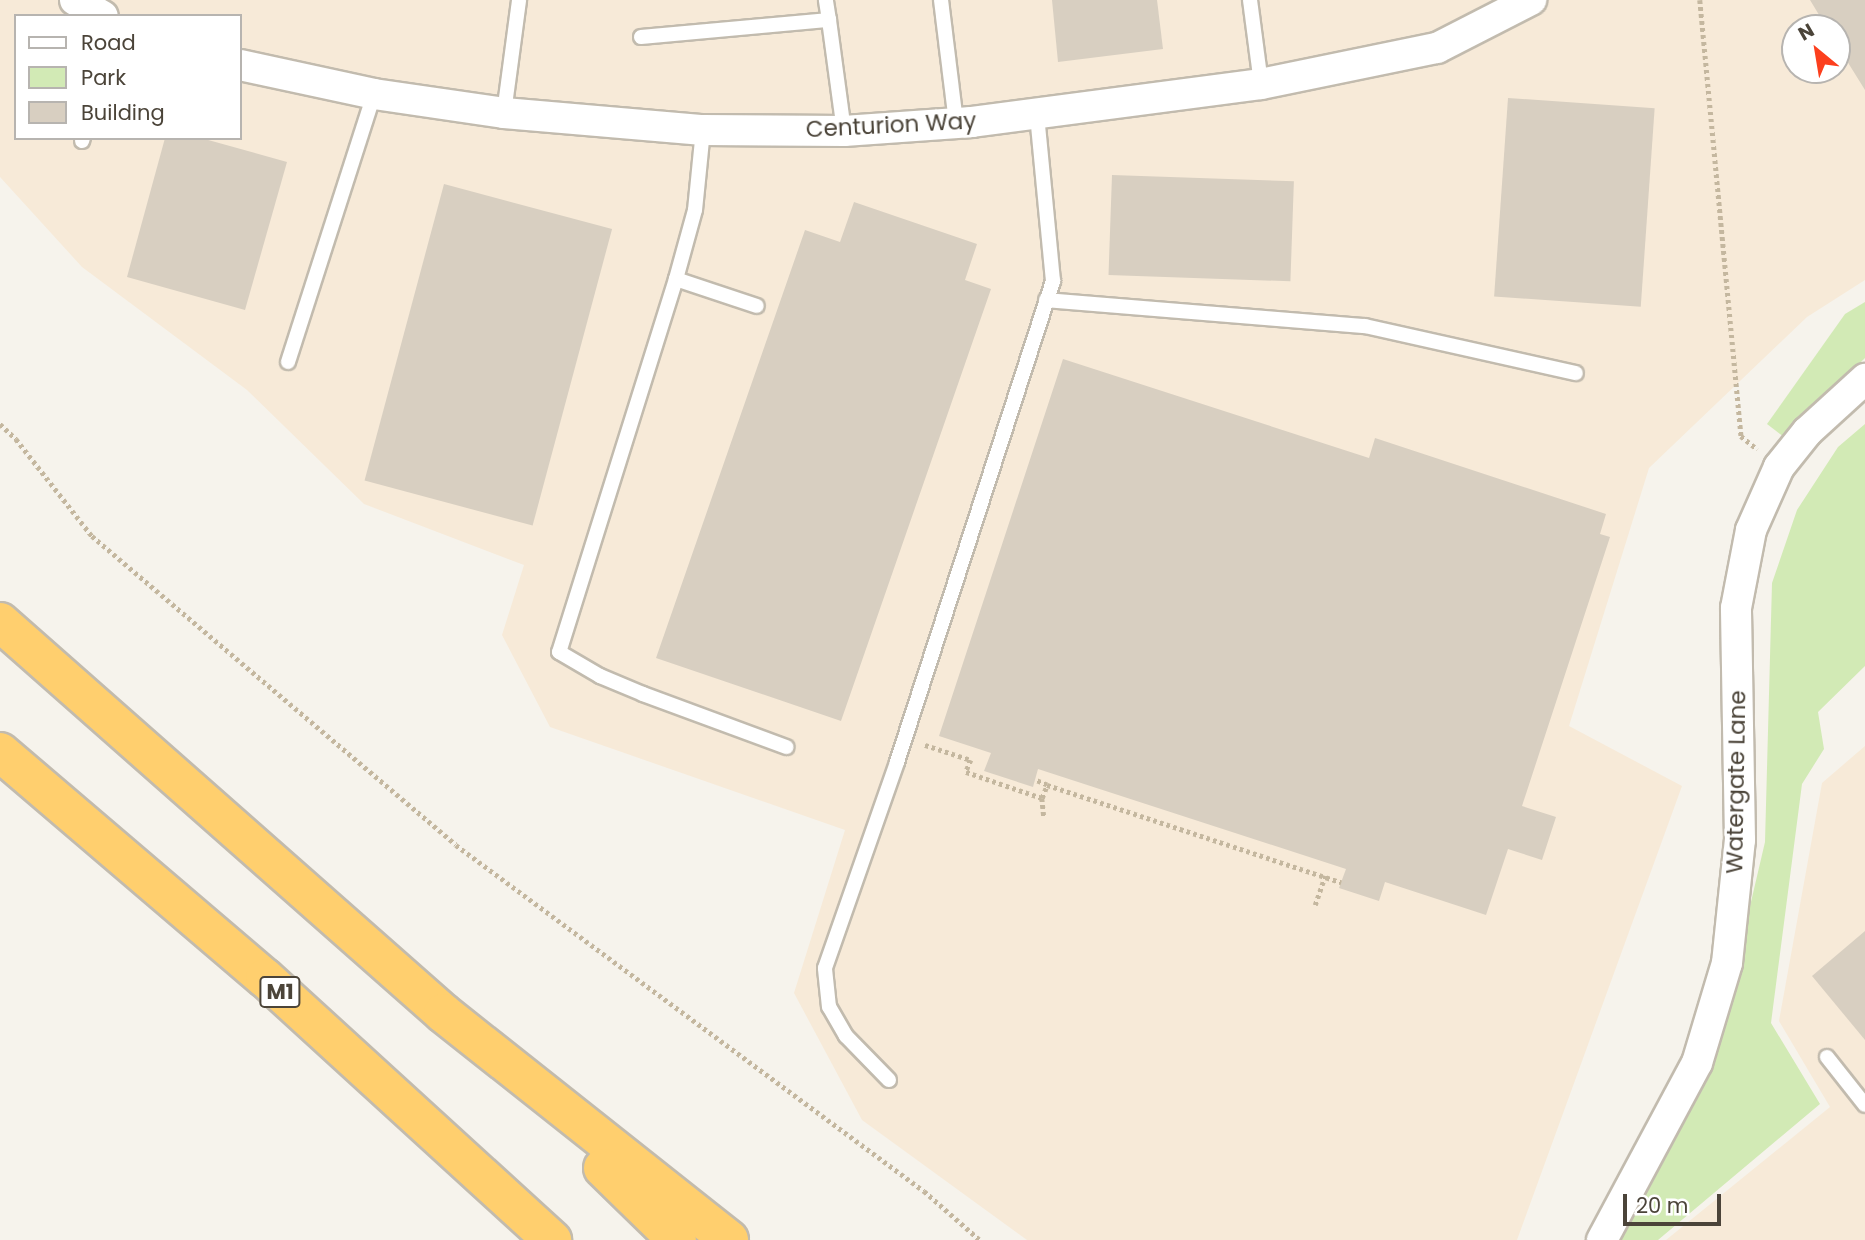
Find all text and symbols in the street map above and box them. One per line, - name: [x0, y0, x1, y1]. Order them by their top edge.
- legend: [14, 14, 242, 140]
- north arrow: [1781, 14, 1851, 84]
- text: N: [1793, 17, 1819, 47]
- text: Road: [81, 28, 136, 57]
- text: Park: [81, 63, 126, 92]
- text: Building: [81, 98, 165, 127]
- street label: Centurion Way: [805, 107, 977, 143]
- street label: Watergate Lane: [1721, 690, 1751, 874]
- road number: M1: [259, 974, 301, 1010]
- scale bar: [1627, 1180, 1725, 1224]
- text: 20 m: [1636, 1191, 1689, 1220]

